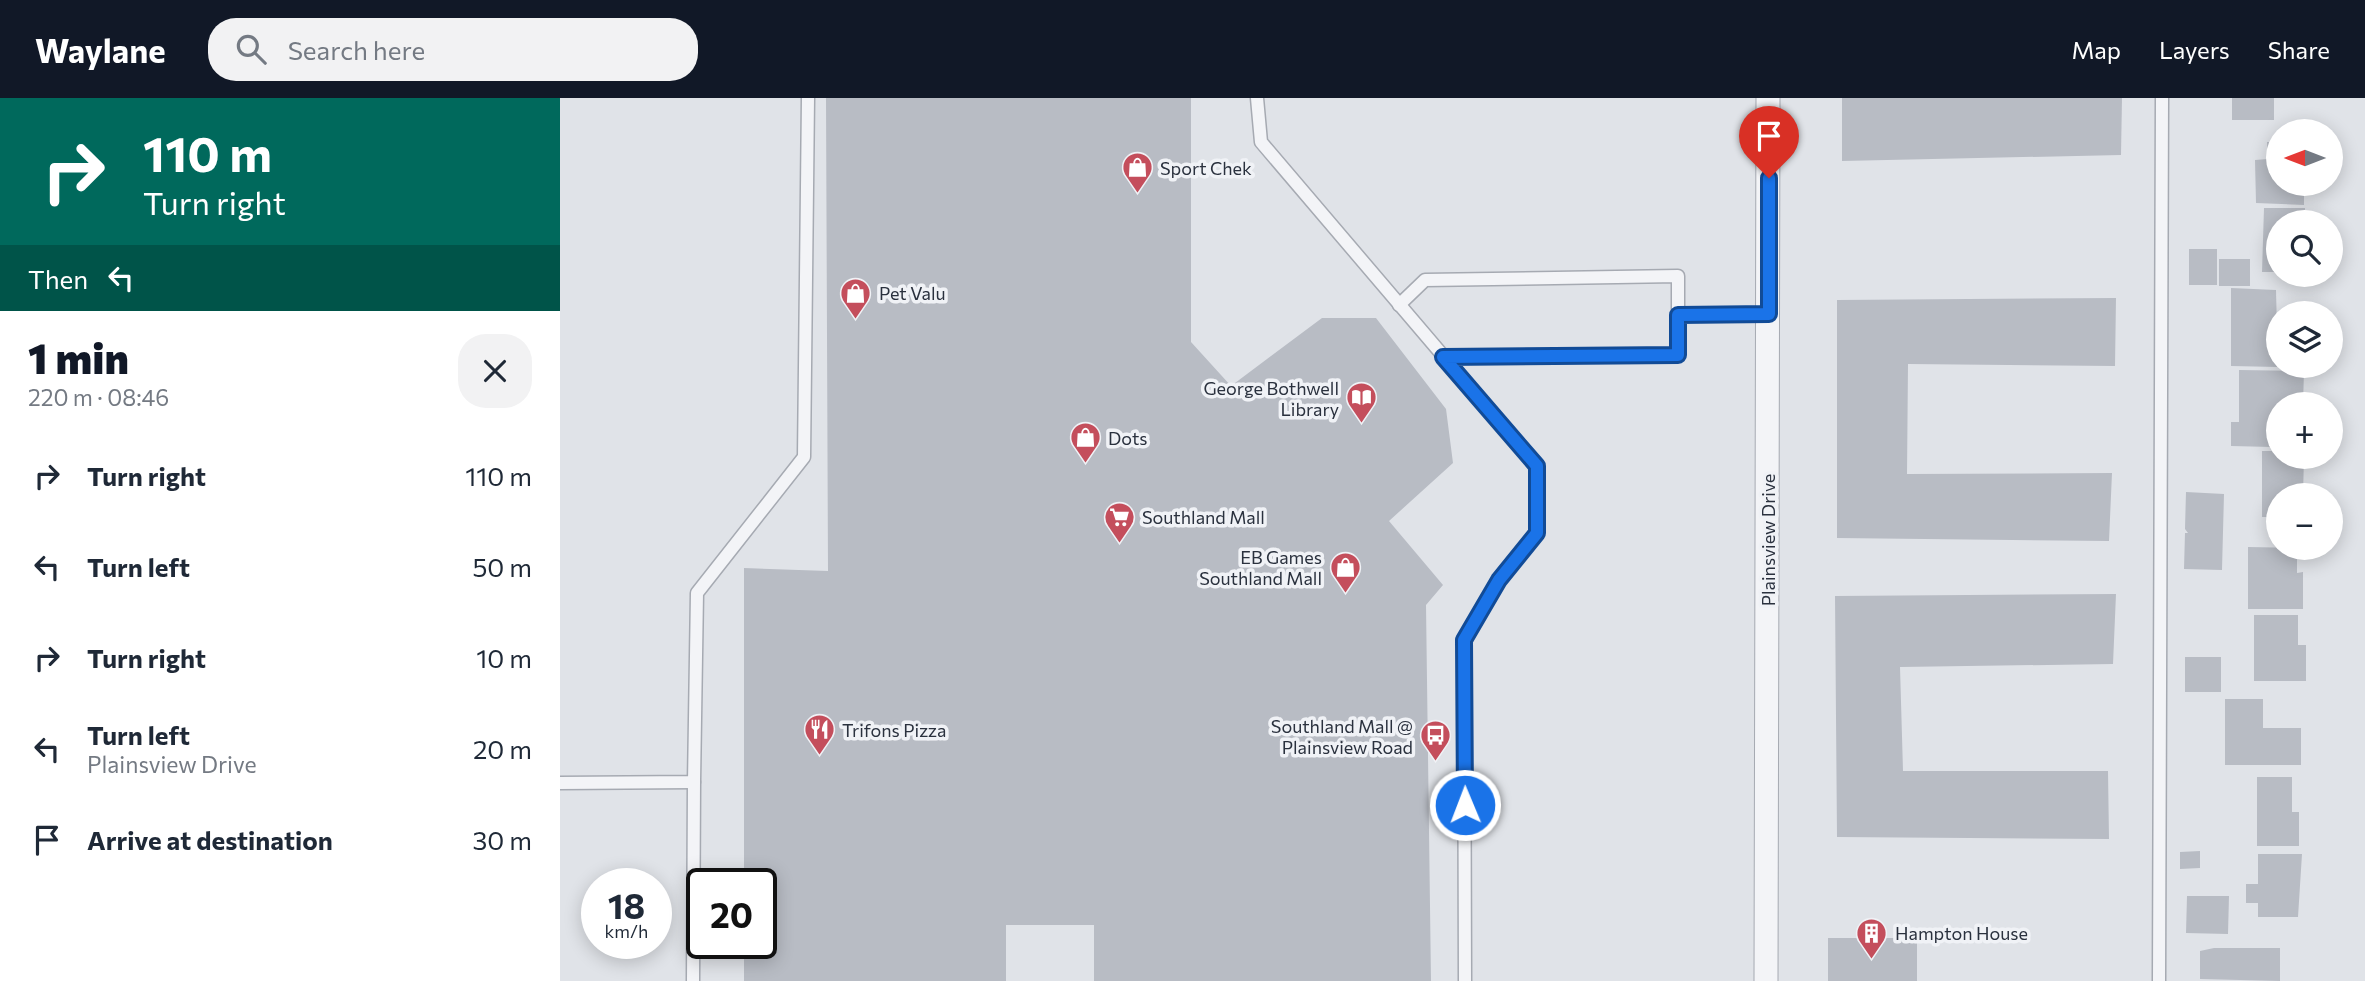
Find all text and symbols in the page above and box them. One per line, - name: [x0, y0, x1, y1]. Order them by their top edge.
- search box: [208, 18, 698, 81]
- text: Waylane: [35, 29, 166, 70]
- icon: search: [232, 30, 270, 68]
- text: Search here: [288, 34, 425, 65]
- text: Map: [2072, 35, 2121, 64]
- text: Layers: [2159, 35, 2230, 64]
- text: Share: [2268, 35, 2330, 64]
- pin: [1739, 106, 1799, 178]
- icon: arrive: [1750, 117, 1788, 155]
- north arrow: [2266, 119, 2343, 196]
- map controls: [2266, 119, 2343, 560]
- text: 110 m: [143, 122, 272, 182]
- icon: right: [28, 126, 119, 217]
- shop icon: Sport Chek: [1120, 151, 1154, 195]
- place label: Sport Chek: [1160, 157, 1252, 179]
- text: Turn right: [143, 182, 286, 222]
- button: search: [2266, 210, 2343, 287]
- icon: left: [102, 259, 140, 297]
- text: Then: [28, 263, 88, 294]
- shop icon: Pet Valu: [839, 276, 873, 320]
- place label: Pet Valu: [879, 282, 946, 304]
- button: layers: [2266, 301, 2343, 378]
- text: 1 min: [28, 331, 129, 383]
- button: close: [458, 334, 532, 408]
- place label: George Bothwell Library: [1203, 377, 1339, 420]
- library icon: George Bothwell Library: [1345, 381, 1379, 425]
- text: 220 m · 08:46: [28, 383, 169, 411]
- button: +: [2266, 392, 2343, 469]
- shop icon: Dots: [1068, 421, 1102, 465]
- place label: Dots: [1108, 427, 1147, 449]
- icon: right: [28, 457, 66, 495]
- text: Turn right: [87, 460, 206, 491]
- text: 110 m: [465, 460, 532, 491]
- street label: Plainsview Drive: [1757, 474, 1779, 606]
- button: −: [2266, 483, 2343, 560]
- supermarket icon: Southland Mall: [1102, 500, 1136, 544]
- place label: Southland Mall: [1142, 506, 1265, 528]
- place label: EB Games Southland Mall: [1199, 546, 1322, 589]
- icon: left: [28, 548, 66, 586]
- shop icon: EB Games Southland Mall: [1328, 550, 1362, 594]
- text: Turn left: [87, 551, 190, 582]
- text: 50 m: [472, 551, 532, 582]
- icon: right: [28, 639, 66, 677]
- text: Turn right: [87, 642, 206, 673]
- text: 10 m: [476, 642, 532, 673]
- restaurant icon: Trifons Pizza: [802, 713, 836, 757]
- place label: Southland Mall @ Plainsview Road: [1271, 715, 1413, 758]
- text: Turn left: [87, 719, 190, 750]
- place label: Trifons Pizza: [842, 719, 946, 741]
- bus stop icon: Southland Mall @ Plainsview Road: [1419, 719, 1453, 763]
- icon: left: [28, 730, 66, 768]
- text: 20 m: [473, 733, 532, 764]
- text: Plainsview Drive: [87, 750, 257, 778]
- position arrow: [1428, 768, 1502, 842]
- icon: arrive: [28, 821, 66, 859]
- text: Arrive at destination: [87, 824, 333, 855]
- text: 30 m: [473, 824, 532, 855]
- speed limit sign: 20: [686, 868, 777, 959]
- text: 18: [608, 883, 645, 926]
- building icon: Hampton House: [1855, 916, 1889, 960]
- text: km/h: [605, 920, 648, 942]
- place label: Hampton House: [1895, 922, 2028, 944]

